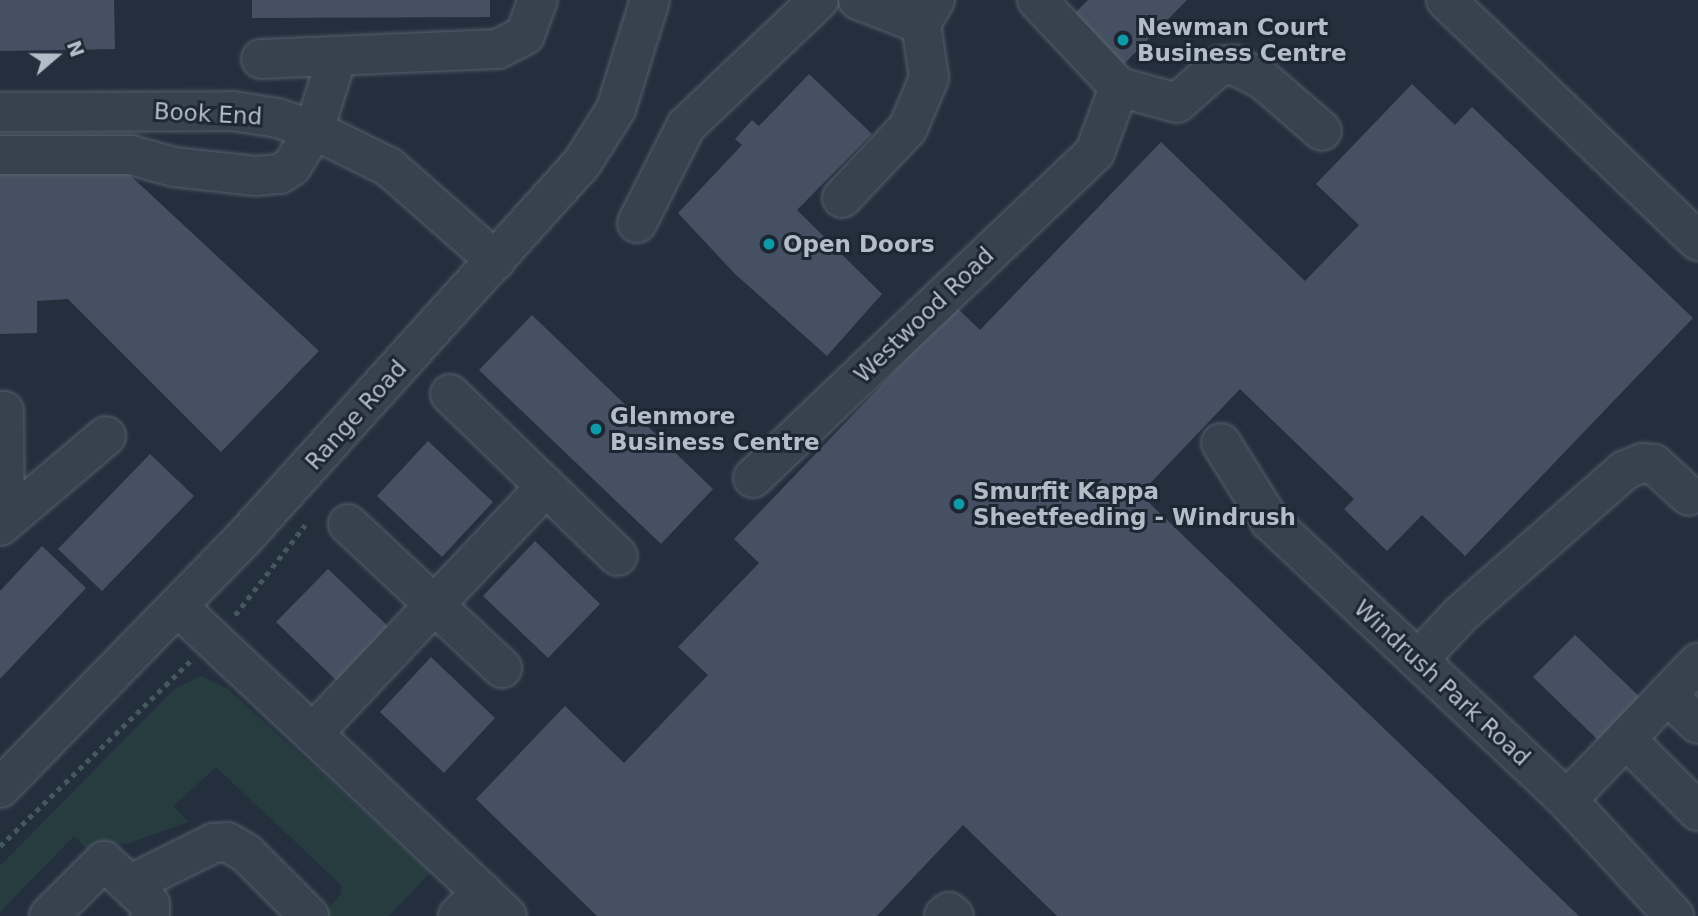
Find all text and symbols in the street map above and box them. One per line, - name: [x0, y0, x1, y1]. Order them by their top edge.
- place label: Newman Court Business Centre: [1137, 13, 1347, 67]
- north arrow: [21, 21, 91, 91]
- marker: Newman Court Business Centre: [1115, 32, 1131, 48]
- text: N: [63, 38, 89, 60]
- street label: Book End: [153, 97, 263, 131]
- place label: Open Doors: [783, 230, 935, 258]
- marker: Open Doors: [761, 236, 777, 252]
- street label: Westwood Road: [849, 241, 999, 389]
- street label: Range Road: [300, 355, 412, 475]
- place label: Glenmore Business Centre: [610, 402, 820, 456]
- marker: Glenmore Business Centre: [588, 421, 604, 437]
- place label: Smurfit Kappa Sheetfeeding - Windrush: [973, 477, 1296, 531]
- marker: Smurfit Kappa Sheetfeeding - Windrush: [951, 496, 967, 512]
- street label: Windrush Park Road: [1348, 594, 1536, 772]

